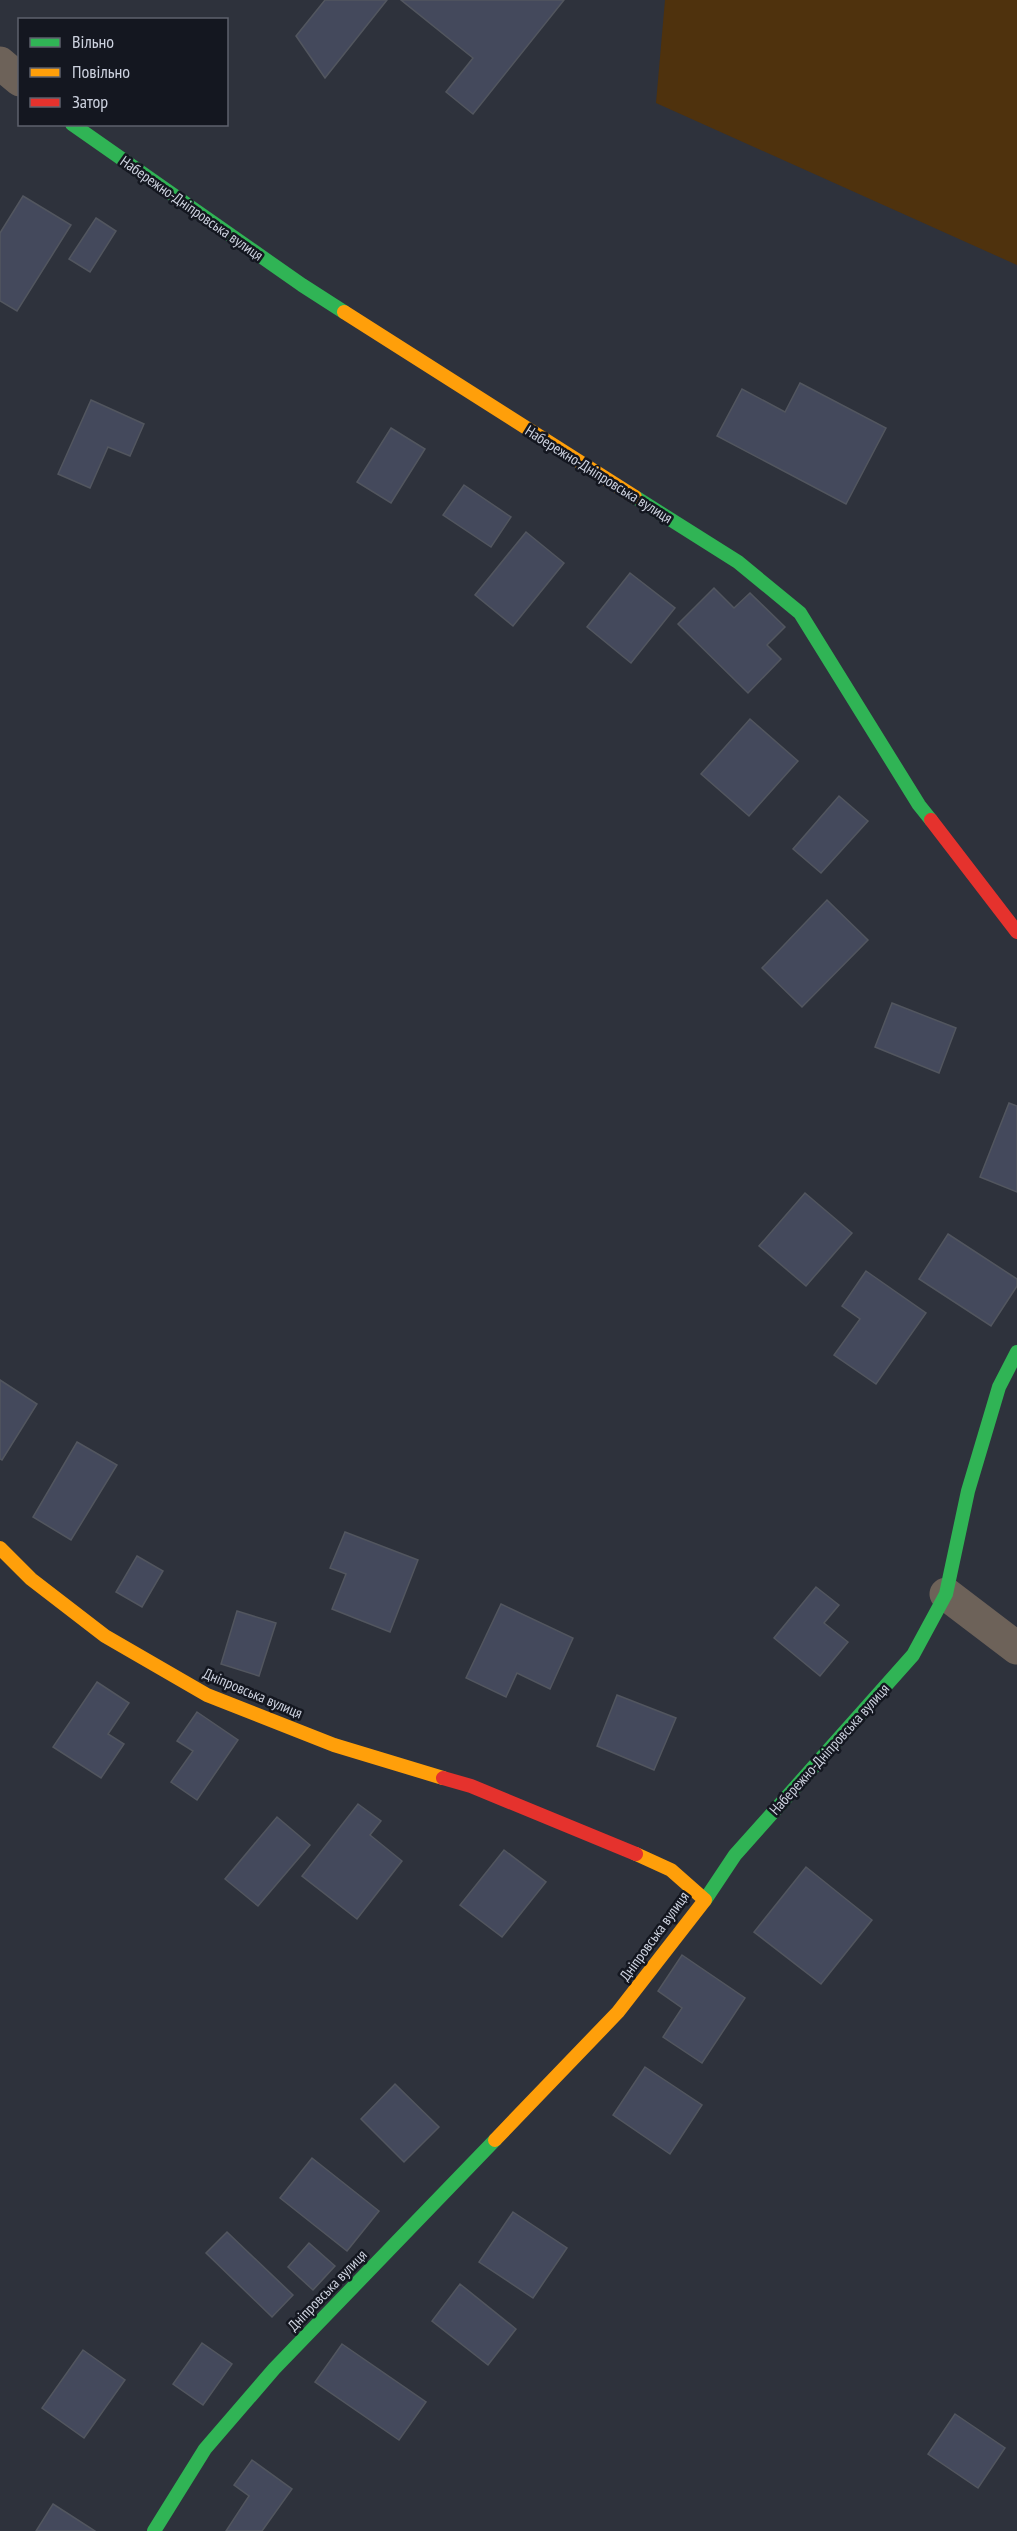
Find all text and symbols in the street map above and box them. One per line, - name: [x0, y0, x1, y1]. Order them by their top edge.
- legend: [18, 18, 228, 126]
- text: Вільно: [72, 30, 114, 53]
- text: Повільно: [72, 60, 130, 83]
- text: Затор: [72, 90, 108, 113]
- street label: Набережно-Дніпровська вулиця: [117, 151, 267, 265]
- street label: Набережно-Дніпровська вулиця: [522, 421, 676, 527]
- street label: Дніпровська вулиця: [201, 1664, 306, 1723]
- street label: Набережно-Дніпровська вулиця: [765, 1679, 893, 1819]
- street label: Дніпровська вулиця: [615, 1887, 693, 1984]
- street label: Дніпровська вулиця: [283, 2245, 371, 2335]

